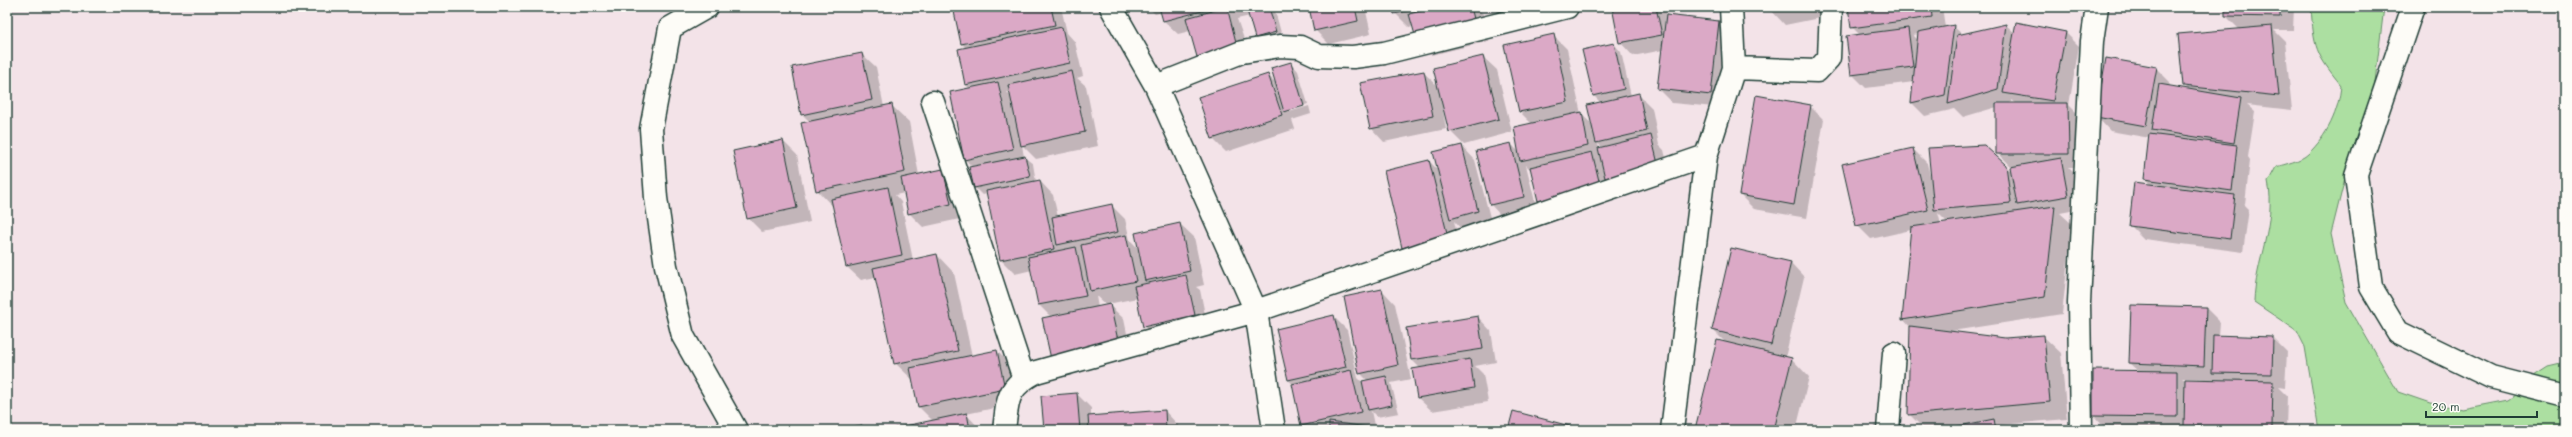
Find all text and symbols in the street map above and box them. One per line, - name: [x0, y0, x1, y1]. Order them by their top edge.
- scale bar: [2426, 393, 2537, 419]
- text: 20 m: [2432, 398, 2460, 414]

